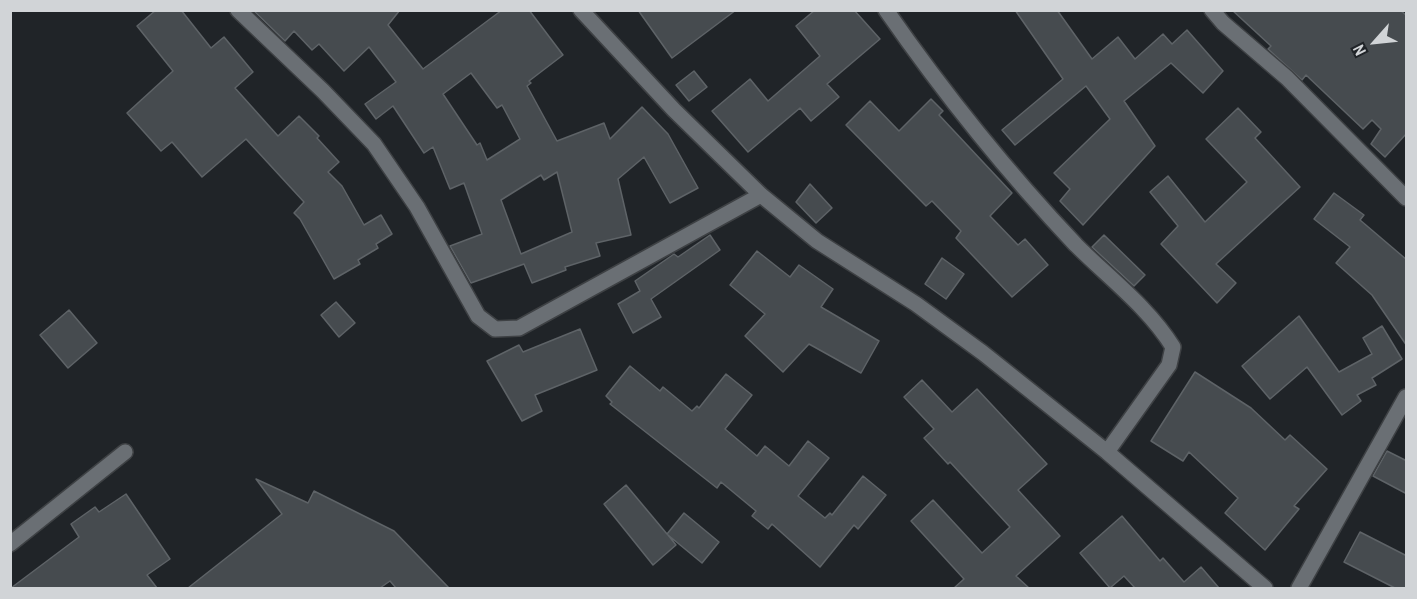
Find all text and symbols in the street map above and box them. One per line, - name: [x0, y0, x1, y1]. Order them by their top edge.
- north arrow: [1345, 12, 1405, 72]
- text: N: [1347, 41, 1371, 59]

